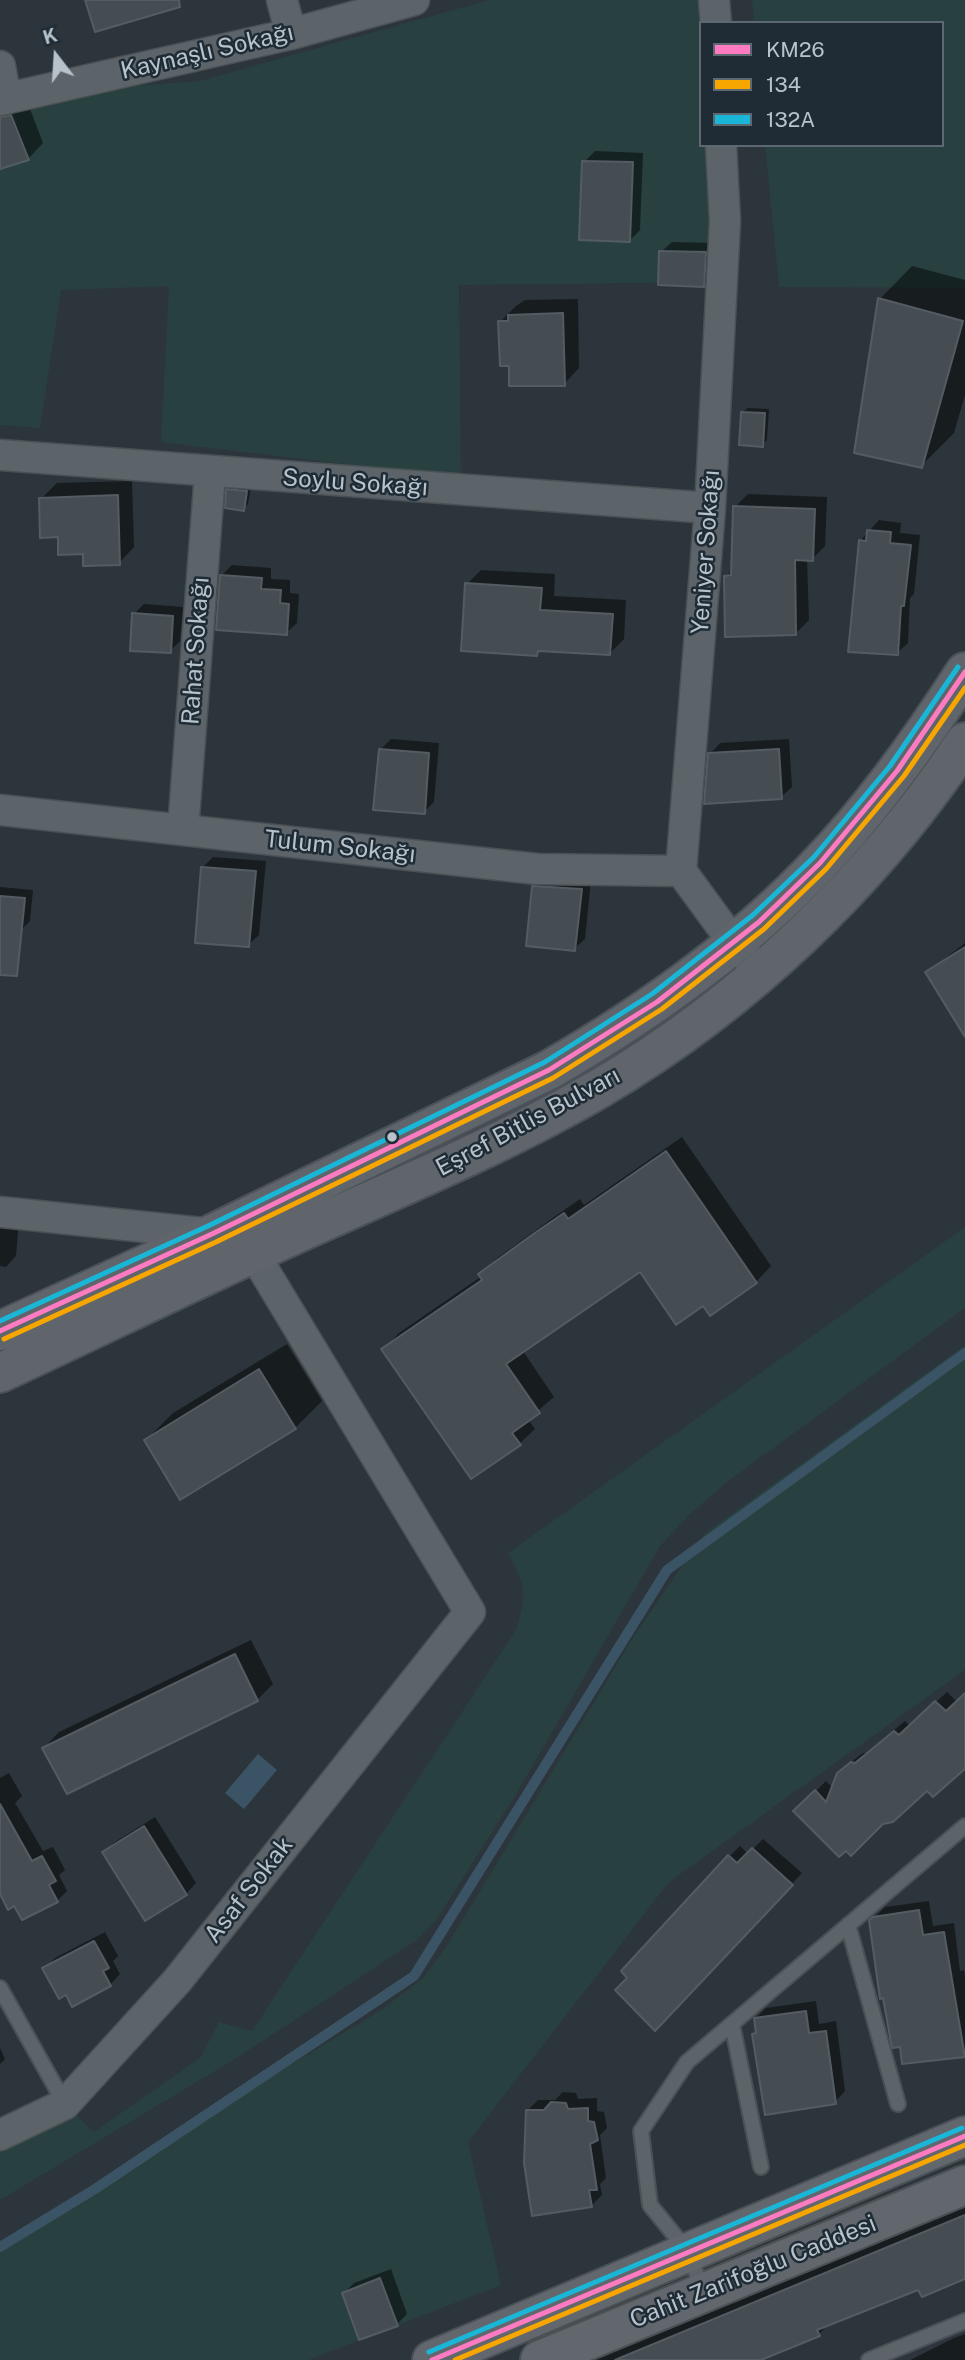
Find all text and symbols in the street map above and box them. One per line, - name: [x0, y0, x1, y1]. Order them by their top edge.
- street label: Kaynaşlı Sokağı: [118, 18, 296, 86]
- north arrow: [21, 21, 91, 91]
- legend: [699, 21, 944, 147]
- text: K: [40, 23, 60, 48]
- text: KM26: [766, 37, 825, 62]
- text: 134: [766, 72, 801, 97]
- text: 132A: [766, 107, 815, 132]
- street label: Soylu Sokağı: [281, 464, 429, 502]
- street label: Yeniyer Sokağı: [686, 469, 726, 635]
- street label: Rahat Sokağı: [176, 576, 216, 726]
- street label: Tulum Sokağı: [263, 825, 417, 869]
- street label: Eşref Bitlis Bulvarı: [431, 1061, 625, 1183]
- unlabelled marker: [385, 1130, 399, 1144]
- street label: Asaf Sokak: [199, 1831, 299, 1949]
- street label: Cahit Zarifoğlu Caddesi: [626, 2209, 880, 2335]

